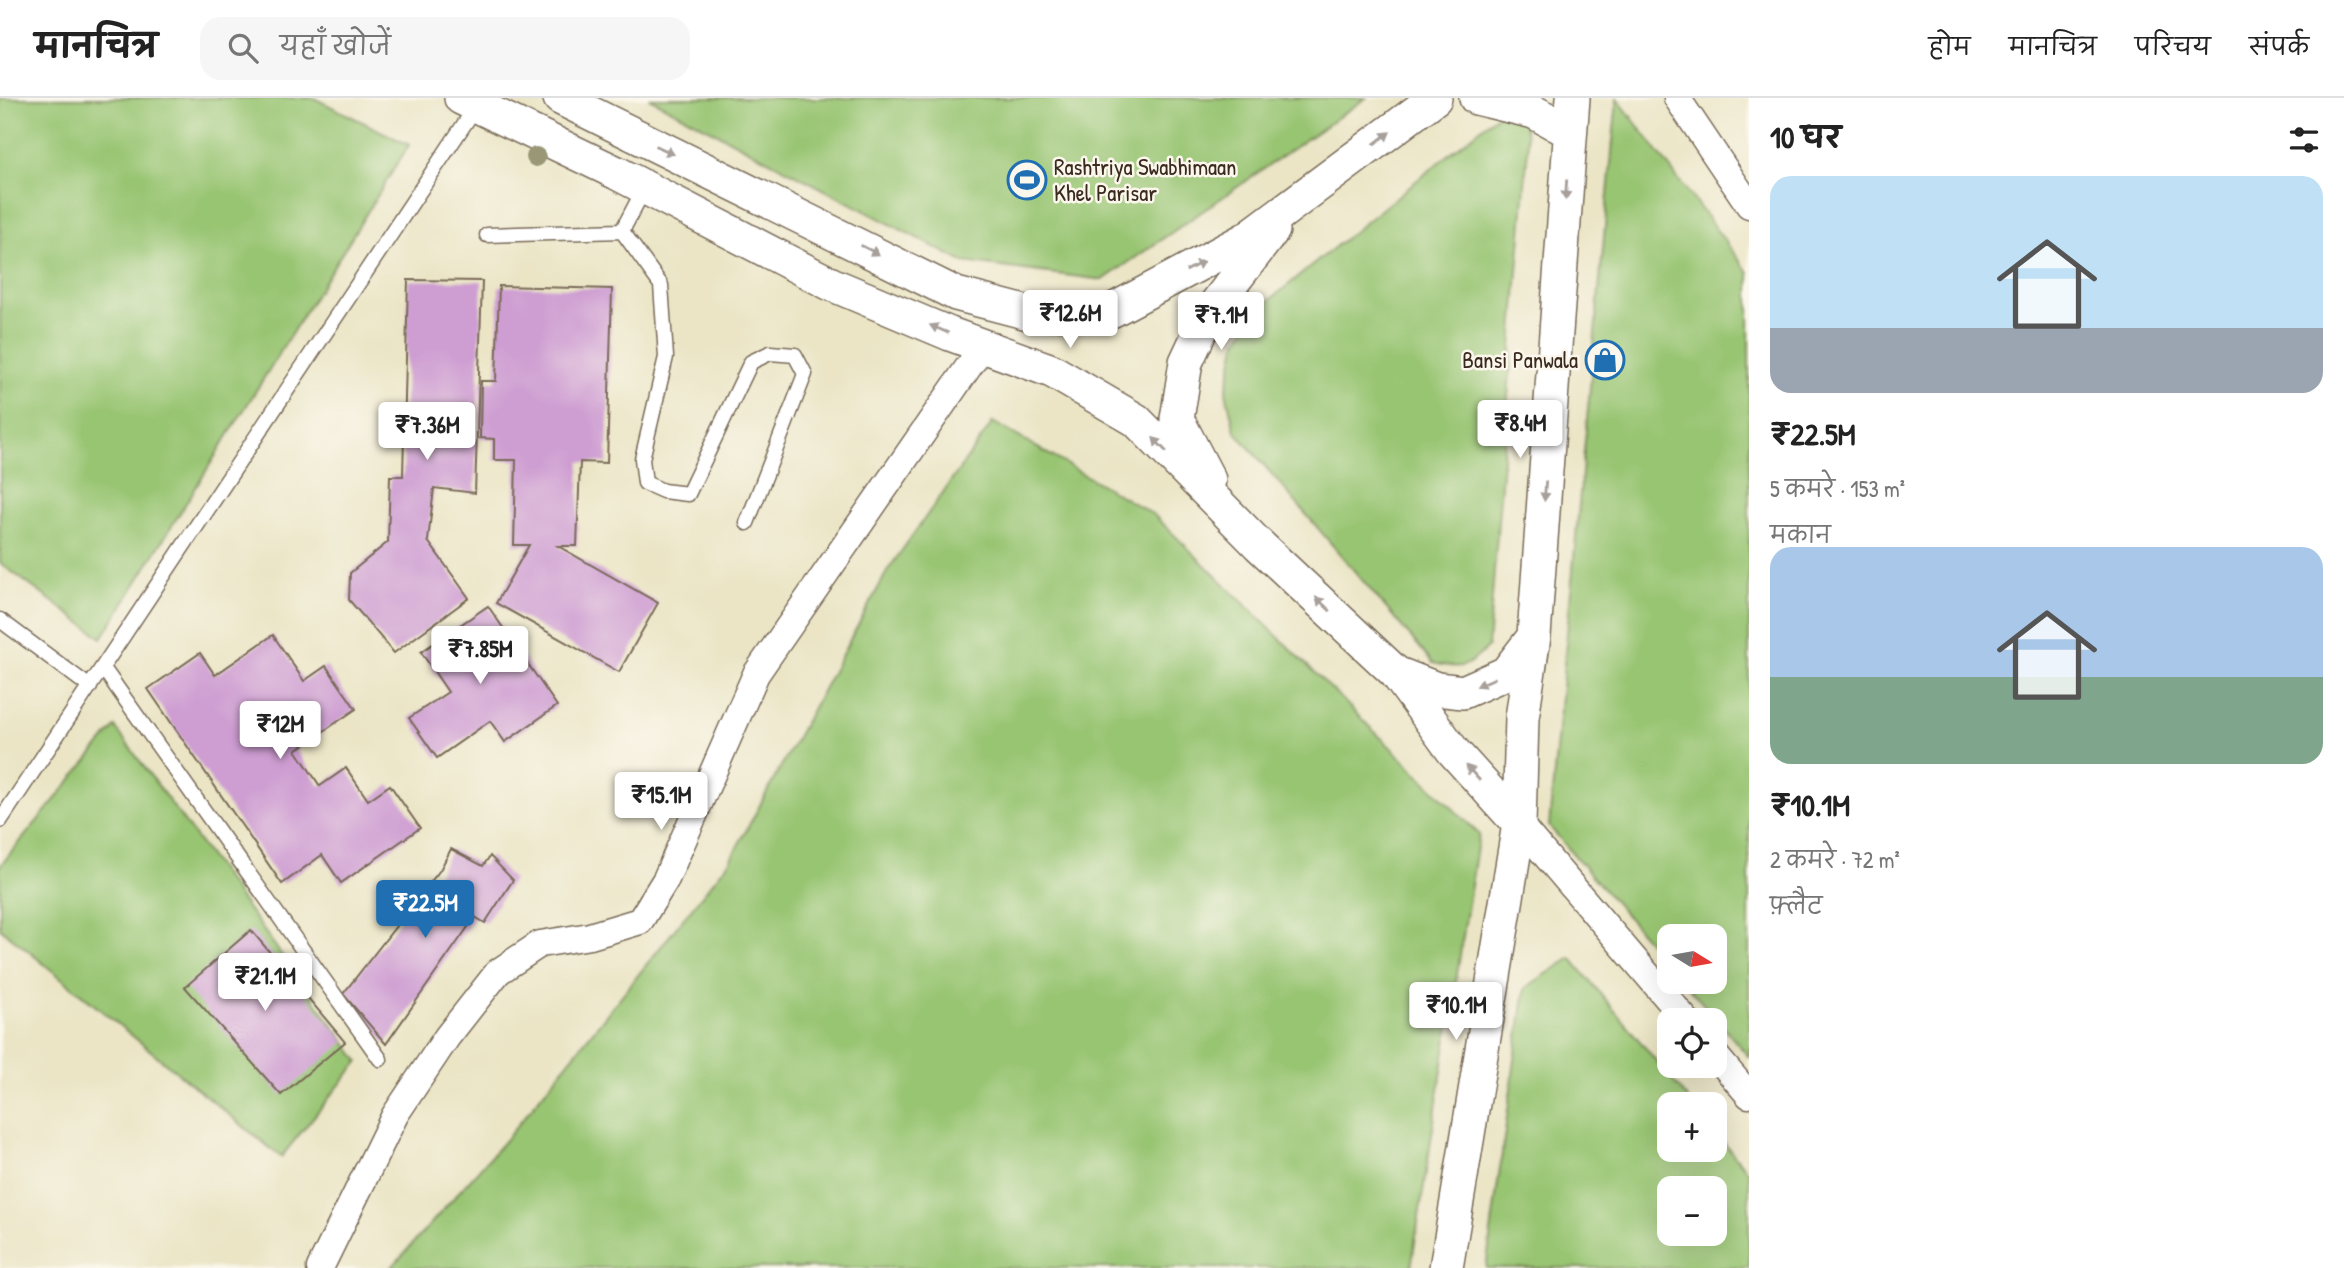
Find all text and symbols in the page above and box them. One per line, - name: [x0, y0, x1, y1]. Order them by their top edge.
- search box: [200, 17, 690, 80]
- text: मानचित्र: [35, 23, 158, 67]
- text: यहाँ खोजें: [280, 28, 391, 63]
- icon: search: [224, 29, 262, 67]
- text: होम: [1928, 30, 1971, 62]
- text: मानचित्र: [2009, 30, 2097, 62]
- text: परिचय: [2135, 30, 2211, 62]
- text: संपर्क: [2249, 30, 2309, 62]
- text: 10 घर: [1770, 117, 1841, 157]
- icon: filters: [2285, 121, 2323, 159]
- one-way arrow: [1373, 131, 1391, 145]
- one-way arrow: [655, 144, 675, 155]
- place label: Rashtriya Swabhimaan Khel Parisar: [1054, 151, 1237, 208]
- sports icon: Rashtriya Swabhimaan Khel Parisar: [1006, 159, 1048, 201]
- one-way arrow: [1560, 180, 1571, 202]
- icon: home: [1984, 221, 2110, 347]
- one-way arrow: [860, 244, 880, 256]
- one-way arrow: [1185, 260, 1205, 272]
- pin: ₹12.6M: [1013, 290, 1127, 350]
- pin: ₹7.1M: [1172, 292, 1270, 352]
- text: ₹12.6M: [1039, 297, 1101, 328]
- text: ₹7.1M: [1194, 299, 1248, 330]
- one-way arrow: [929, 324, 950, 335]
- shop icon: Bansi Panwala: [1584, 339, 1626, 381]
- place label: Bansi Panwala: [1462, 344, 1578, 375]
- pin: ₹8.4M: [1471, 400, 1569, 460]
- pin: ₹7.36M: [370, 402, 484, 462]
- text: ₹8.4M: [1494, 407, 1546, 438]
- text: ₹7.36M: [394, 409, 460, 440]
- text: ₹22.5M: [1770, 414, 1856, 454]
- one-way arrow: [1152, 436, 1169, 453]
- text: 5 कमरे · 153 m²: [1770, 473, 1905, 504]
- one-way arrow: [1539, 480, 1550, 502]
- text: मकान: [1770, 519, 1831, 550]
- icon: home: [1984, 592, 2110, 718]
- one-way arrow: [1314, 596, 1332, 612]
- pin: ₹7.85M: [423, 626, 537, 686]
- text: ₹7.85M: [447, 633, 513, 664]
- one-way arrow: [1476, 677, 1497, 688]
- pin: ₹12M: [239, 702, 321, 761]
- text: ₹12M: [256, 708, 304, 739]
- one-way arrow: [1466, 765, 1482, 782]
- pin: ₹15.1M: [604, 772, 718, 832]
- text: ₹15.1M: [631, 779, 691, 810]
- text: ₹10.1M: [1770, 785, 1850, 825]
- text: 2 कमरे · 72 m²: [1770, 844, 1900, 875]
- pin: ₹22.5M: [368, 880, 482, 940]
- text: ₹22.5M: [392, 887, 458, 918]
- text: फ़्लैट: [1770, 890, 1822, 921]
- north arrow: [1657, 924, 1727, 994]
- map controls: [1657, 924, 1727, 1246]
- pin: ₹21.1M: [208, 954, 322, 1013]
- text: ₹21.1M: [234, 960, 296, 991]
- pin: ₹10.1M: [1399, 982, 1513, 1042]
- text: ₹10.1M: [1425, 989, 1487, 1020]
- button: locate: [1657, 1008, 1727, 1078]
- button: +: [1657, 1092, 1727, 1162]
- button: −: [1657, 1176, 1727, 1246]

